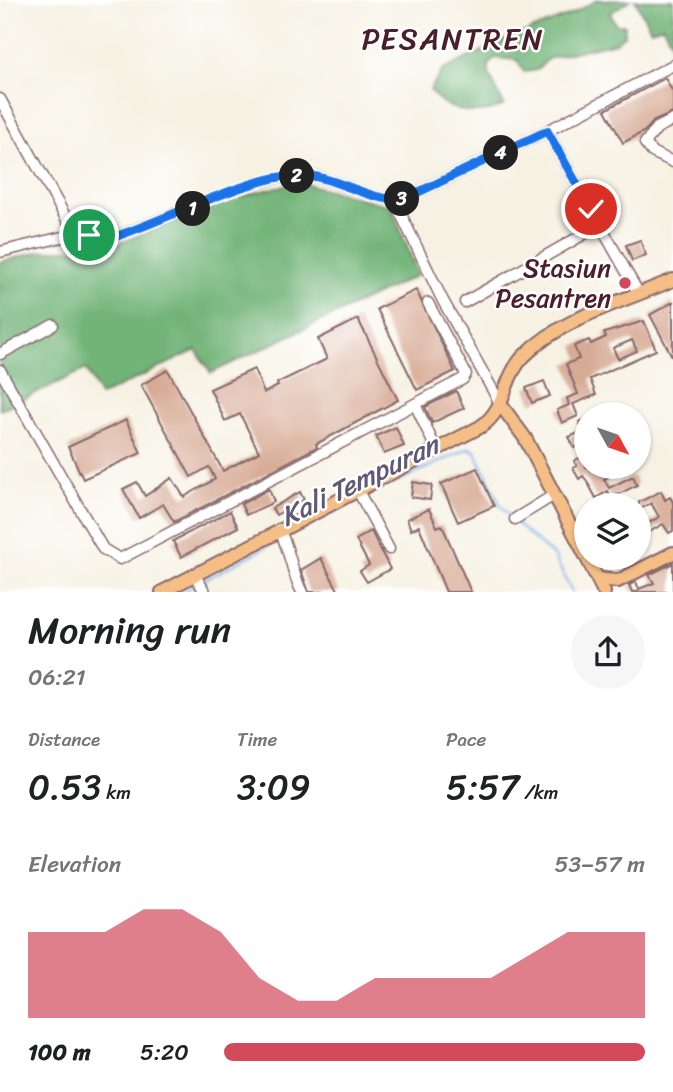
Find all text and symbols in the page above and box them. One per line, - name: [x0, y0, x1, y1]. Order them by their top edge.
- district label: PESANTREN: [362, 12, 545, 66]
- pin: 4: [484, 136, 518, 170]
- text: 4: [495, 136, 506, 169]
- pin: 2: [280, 158, 314, 194]
- text: 2: [291, 159, 302, 192]
- pin: [561, 179, 621, 239]
- pin: 3: [384, 182, 420, 216]
- text: 3: [396, 182, 407, 215]
- icon: check: [572, 190, 610, 228]
- pin: 1: [176, 192, 210, 227]
- text: 1: [188, 192, 197, 225]
- pin: [59, 205, 119, 265]
- icon: arrive: [70, 216, 108, 254]
- place label: Stasiun Pesantren: [495, 245, 611, 321]
- marker: Stasiun Pesantren: [617, 275, 633, 291]
- north arrow: [574, 402, 651, 480]
- map controls: [574, 402, 651, 570]
- water label: Kali Tempuran: [271, 419, 450, 540]
- button: layers: [574, 493, 651, 570]
- text: Morning run: [28, 597, 231, 664]
- button: share: [571, 615, 645, 689]
- text: 06:21: [28, 657, 86, 698]
- text: Distance: [28, 723, 100, 756]
- text: Time: [237, 723, 277, 756]
- text: Pace: [446, 723, 486, 756]
- text: 0.53: [28, 756, 101, 818]
- text: 3:09: [237, 756, 310, 818]
- text: 5:57: [446, 756, 519, 818]
- text: km: [101, 776, 131, 809]
- text: /km: [519, 776, 558, 809]
- text: Elevation: [28, 844, 121, 885]
- text: 53–57 m: [554, 844, 645, 885]
- text: 100 m: [28, 1032, 91, 1073]
- text: 5:20: [140, 1032, 189, 1073]

